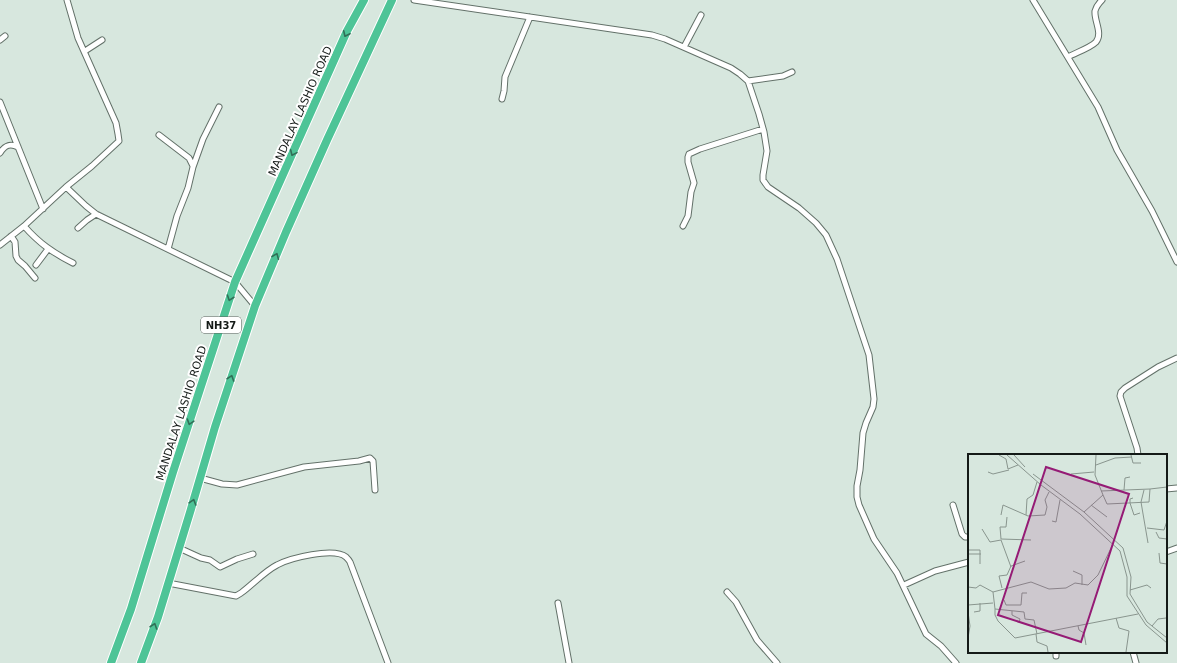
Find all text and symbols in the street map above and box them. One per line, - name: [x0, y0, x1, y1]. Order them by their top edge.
- one-way arrow: [343, 30, 351, 38]
- street label: MANDALAY LASHIO ROAD: [266, 44, 335, 178]
- one-way arrow: [290, 149, 298, 156]
- one-way arrow: [271, 253, 279, 261]
- one-way arrow: [226, 294, 235, 301]
- road number: NH37: [201, 317, 241, 333]
- street label: MANDALAY LASHIO ROAD: [154, 344, 209, 482]
- one-way arrow: [227, 375, 235, 382]
- one-way arrow: [186, 418, 195, 425]
- inset map: [968, 454, 1167, 653]
- one-way arrow: [188, 499, 197, 506]
- one-way arrow: [150, 623, 158, 630]

